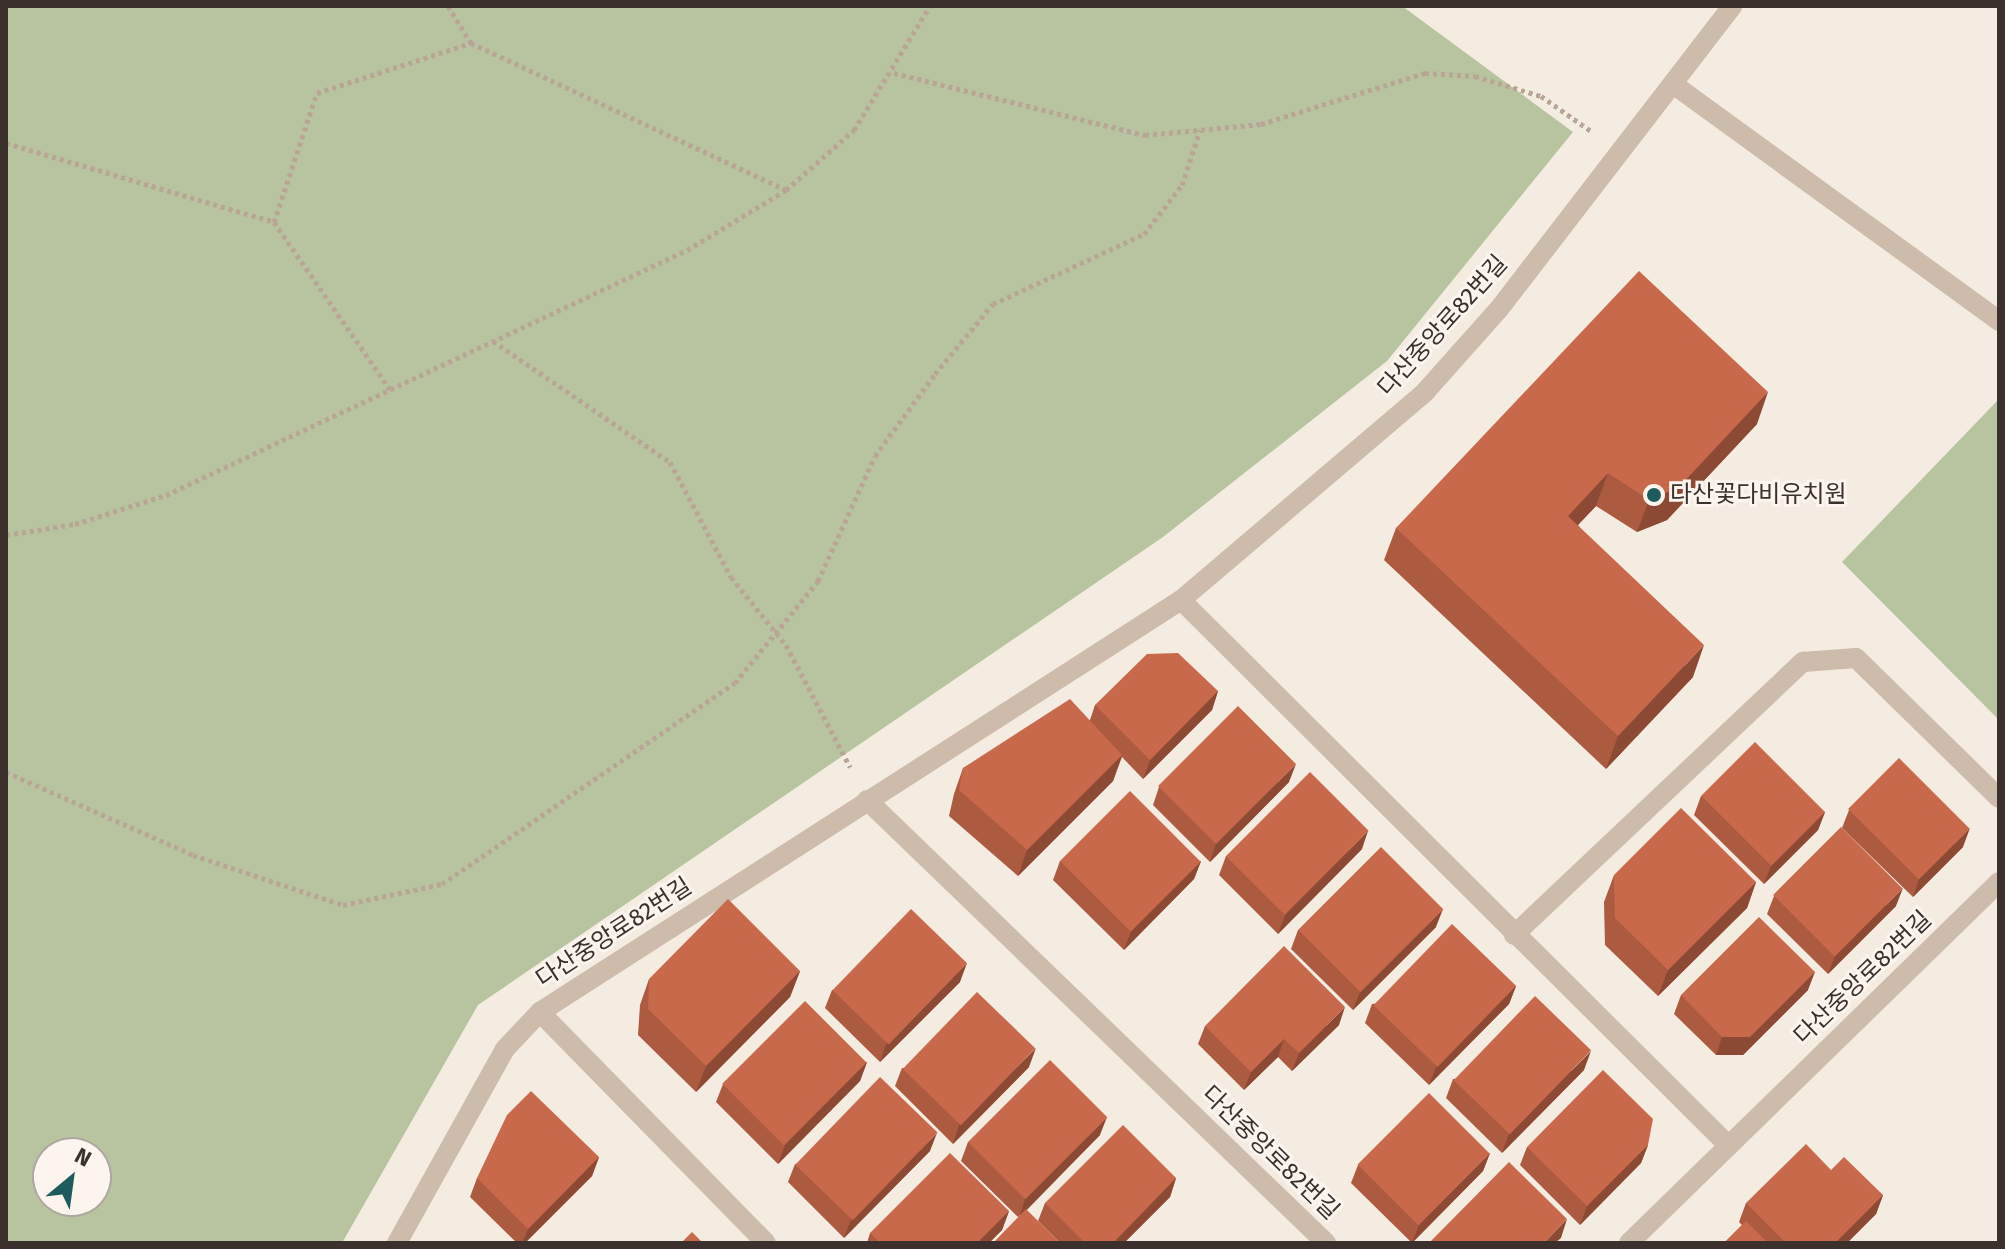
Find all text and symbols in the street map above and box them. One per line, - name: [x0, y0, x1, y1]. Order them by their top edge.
- street label: 다산중앙로82번길: [1372, 250, 1514, 402]
- place label: 다산꽃다비유치원: [1670, 481, 1847, 509]
- marker: 다산꽃다비유치원: [1645, 486, 1663, 504]
- street label: 다산중앙로82번길: [531, 872, 697, 994]
- street label: 다산중앙로82번길: [1788, 905, 1938, 1051]
- street label: 다산중앙로82번길: [1195, 1080, 1345, 1226]
- north arrow: [32, 1137, 112, 1217]
- text: N: [70, 1142, 96, 1173]

